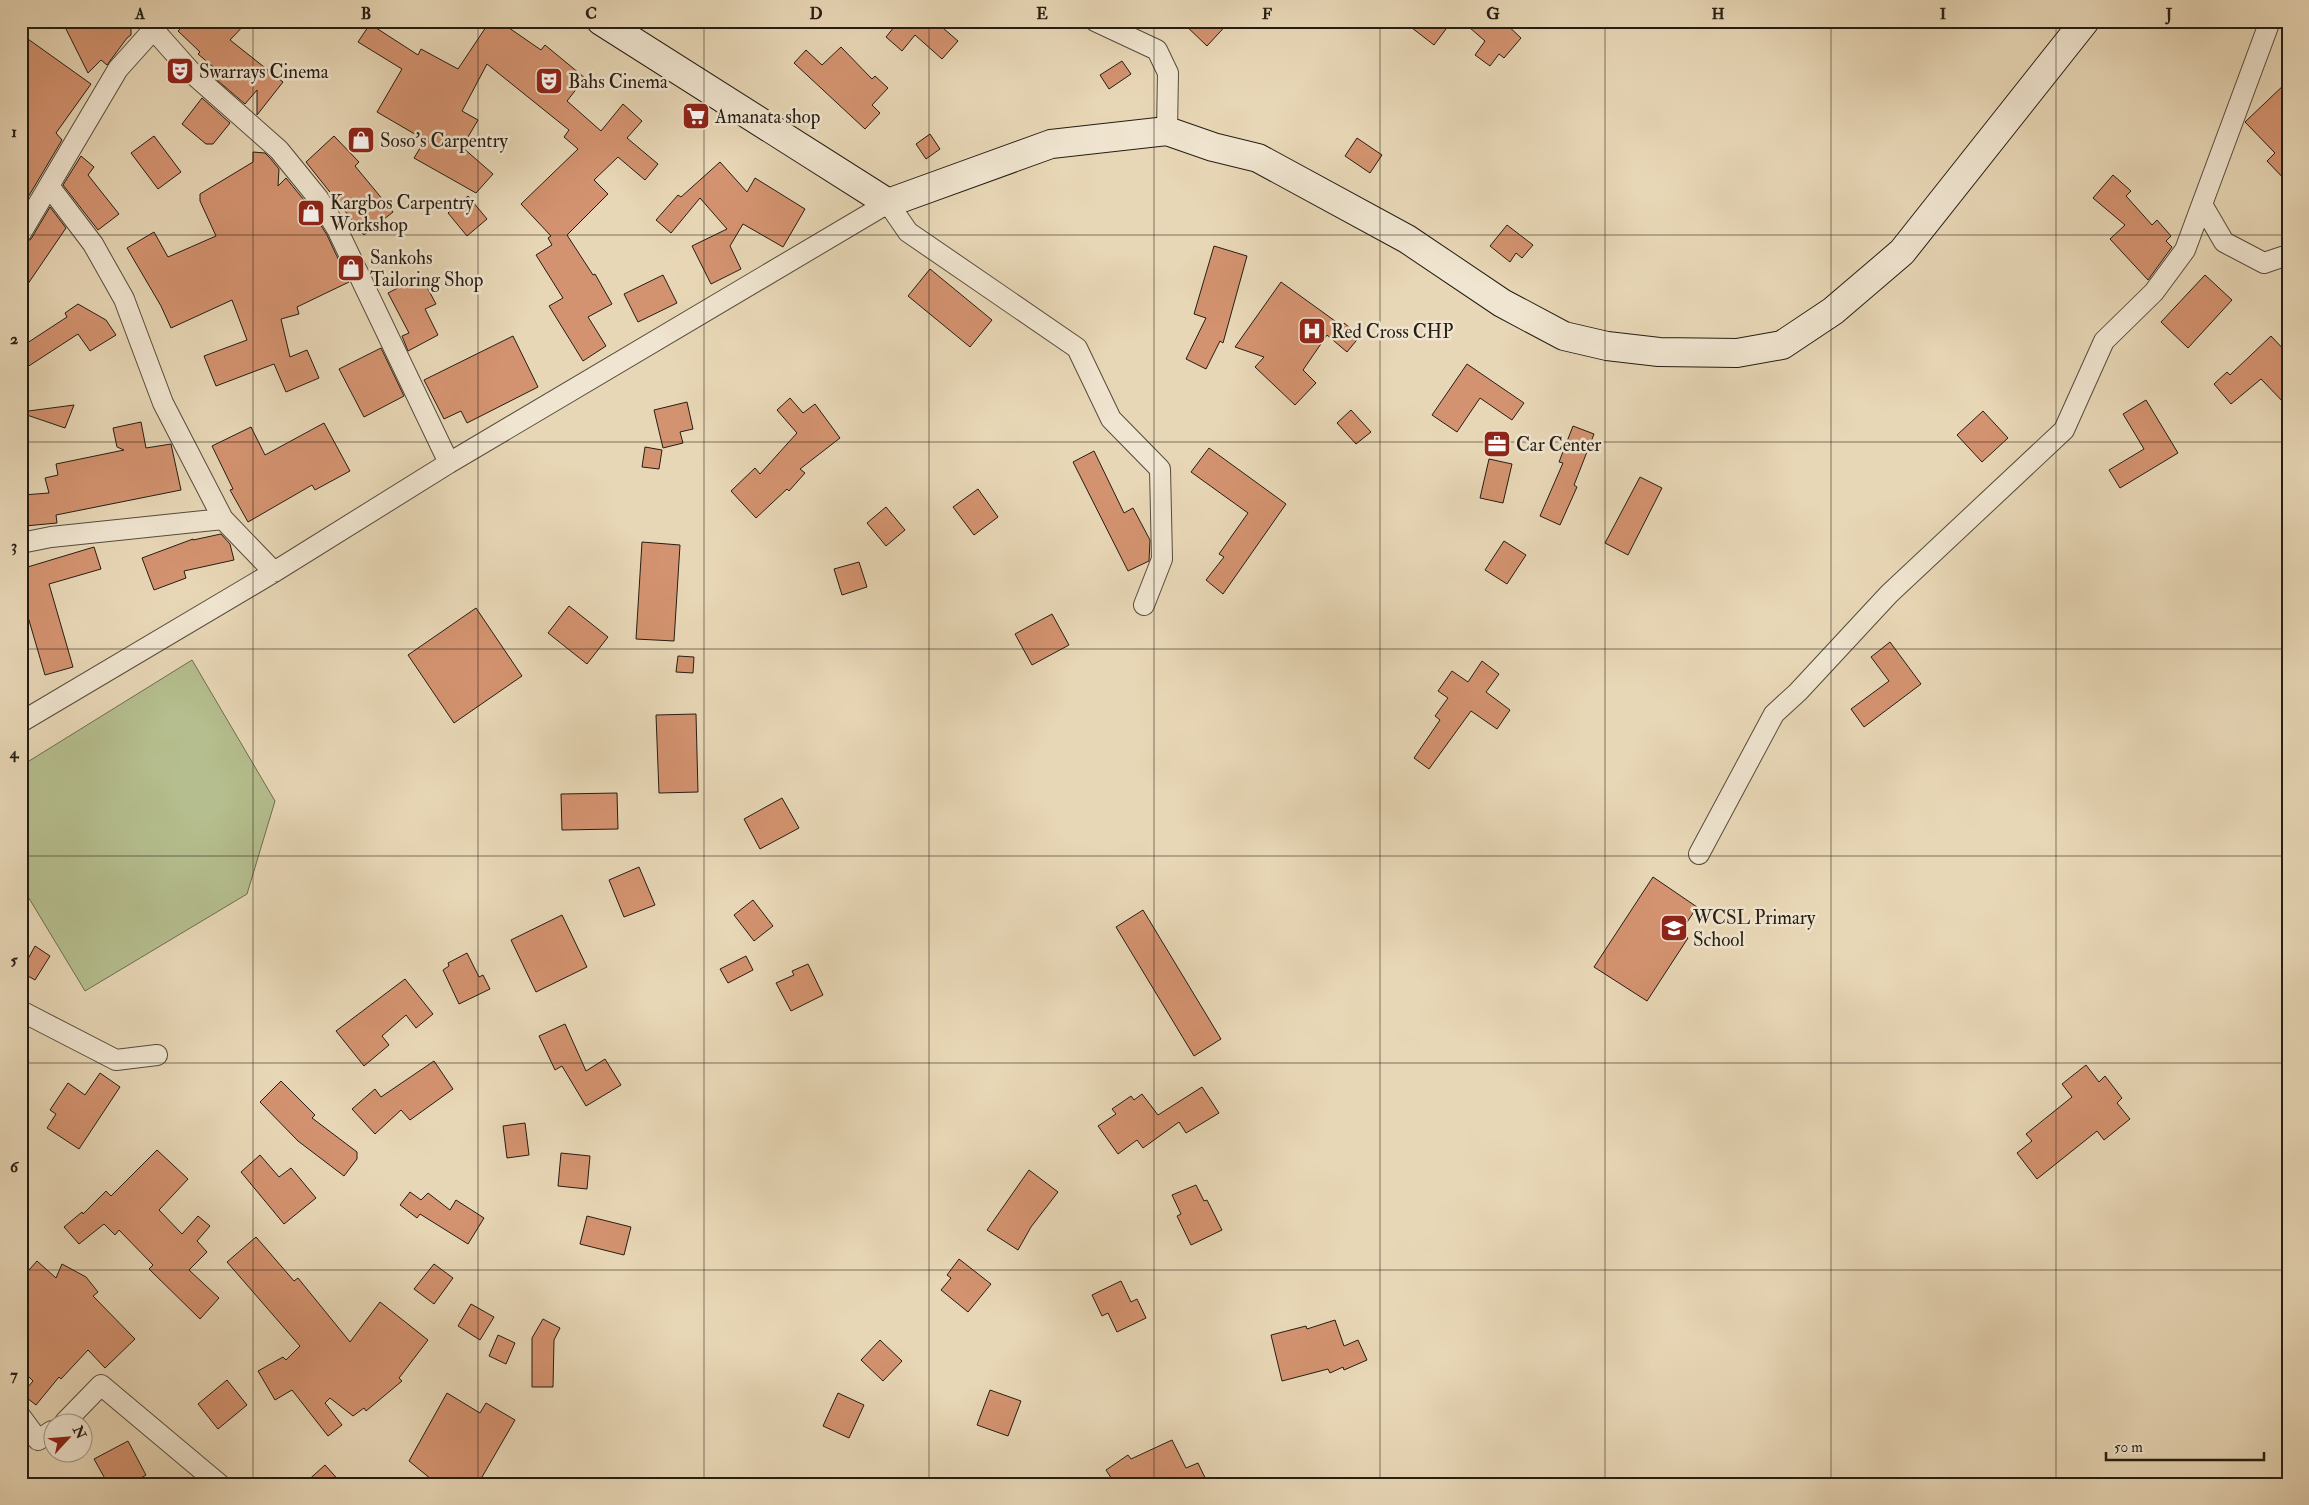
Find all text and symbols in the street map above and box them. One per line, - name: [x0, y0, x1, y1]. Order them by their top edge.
- text: A: [134, 4, 146, 24]
- text: B: [361, 4, 371, 24]
- text: C: [585, 4, 597, 24]
- text: D: [809, 4, 823, 24]
- text: E: [1036, 4, 1048, 24]
- text: F: [1262, 4, 1272, 24]
- text: G: [1486, 4, 1500, 24]
- text: H: [1711, 4, 1725, 24]
- text: I: [1940, 4, 1947, 24]
- text: J: [2165, 4, 2173, 25]
- theatre icon: Swarrays Cinema: [165, 56, 195, 86]
- place label: Swarrays Cinema: [199, 60, 329, 84]
- theatre icon: Bahs Cinema: [534, 66, 564, 96]
- place label: Bahs Cinema: [568, 70, 668, 94]
- supermarket icon: Amanata shop: [681, 101, 711, 131]
- place label: Amanata shop: [714, 105, 820, 130]
- text: 1: [11, 122, 17, 142]
- shop icon: Soso's Carpentry: [346, 125, 376, 155]
- place label: Soso's Carpentry: [380, 129, 509, 154]
- place label: Kargbos Carpentry Workshop: [329, 191, 475, 238]
- shop icon: Kargbos Carpentry Workshop: [296, 198, 326, 228]
- place label: Sankohs Tailoring Shop: [370, 246, 483, 293]
- shop icon: Sankohs Tailoring Shop: [336, 253, 366, 283]
- hospital icon: Red Cross CHP: [1297, 316, 1327, 346]
- place label: Red Cross CHP: [1331, 320, 1453, 344]
- text: 2: [10, 329, 18, 349]
- office icon: Car Center: [1482, 429, 1512, 459]
- place label: Car Center: [1516, 433, 1601, 457]
- text: 3: [11, 536, 17, 556]
- text: 4: [9, 743, 20, 763]
- place label: WCSL Primary School: [1692, 906, 1816, 952]
- school or university icon: WCSL Primary School: [1659, 913, 1689, 943]
- text: 5: [10, 950, 18, 970]
- text: 6: [10, 1157, 20, 1177]
- text: 7: [10, 1365, 18, 1385]
- north arrow: [42, 1412, 92, 1462]
- text: N: [68, 1422, 90, 1442]
- scale bar: [2106, 1430, 2264, 1462]
- text: 50 m: [2114, 1438, 2143, 1457]

